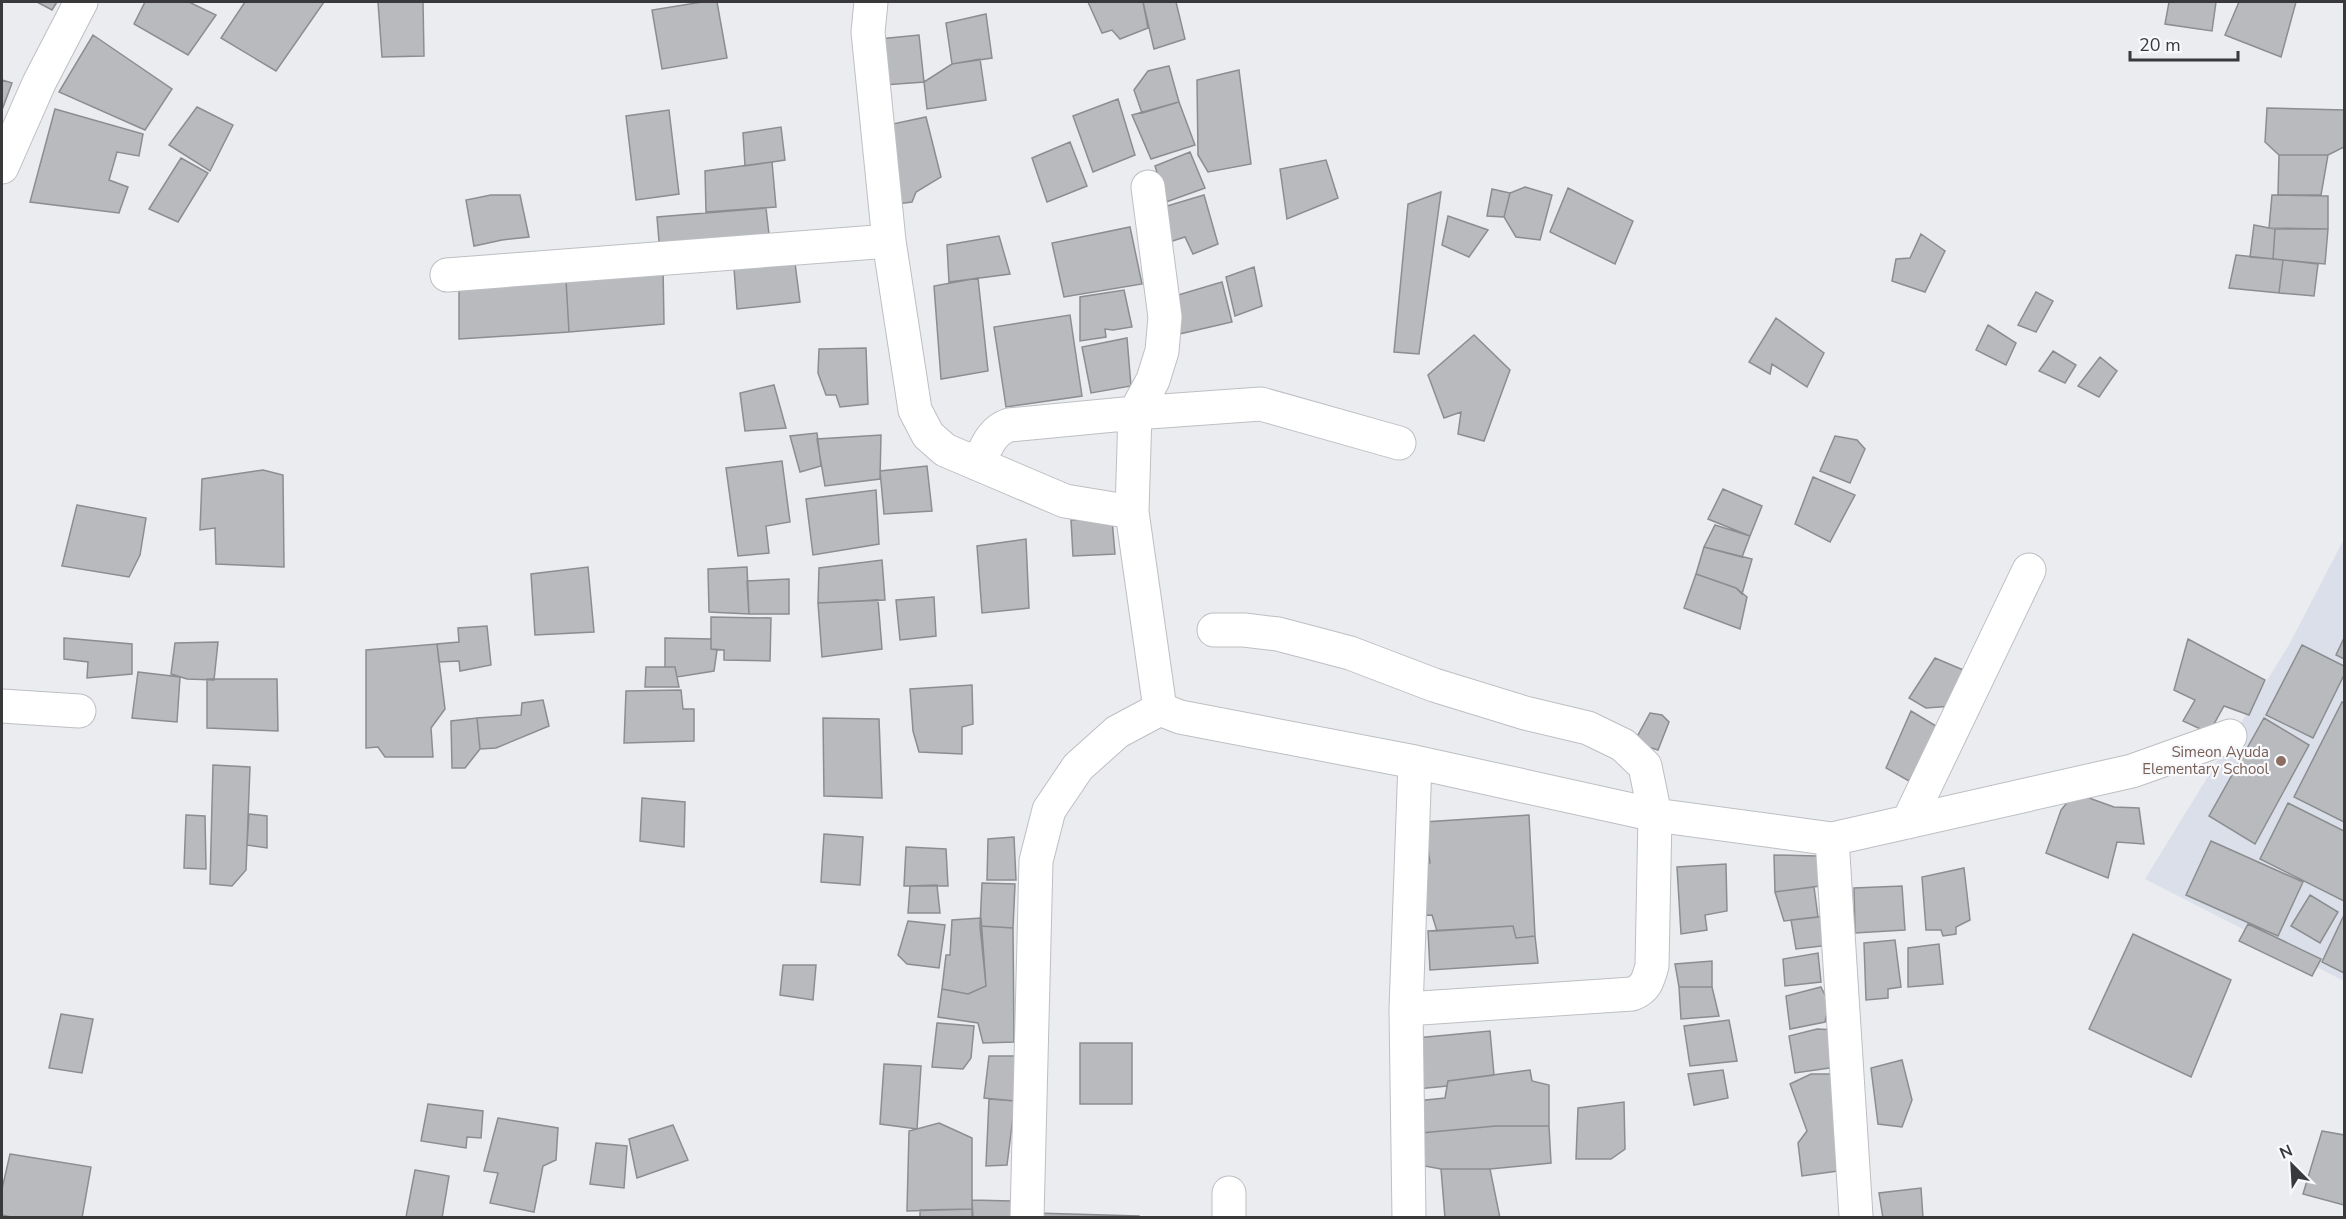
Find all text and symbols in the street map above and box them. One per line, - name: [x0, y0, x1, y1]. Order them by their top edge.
- scale bar: [2130, 24, 2238, 62]
- text: 20 m: [2139, 33, 2181, 57]
- place label: Simeon Ayuda Elementary School: [2142, 742, 2270, 779]
- marker: Simeon Ayuda Elementary School: [2274, 754, 2288, 768]
- north arrow: [2262, 1135, 2322, 1195]
- text: N: [2276, 1140, 2296, 1165]

